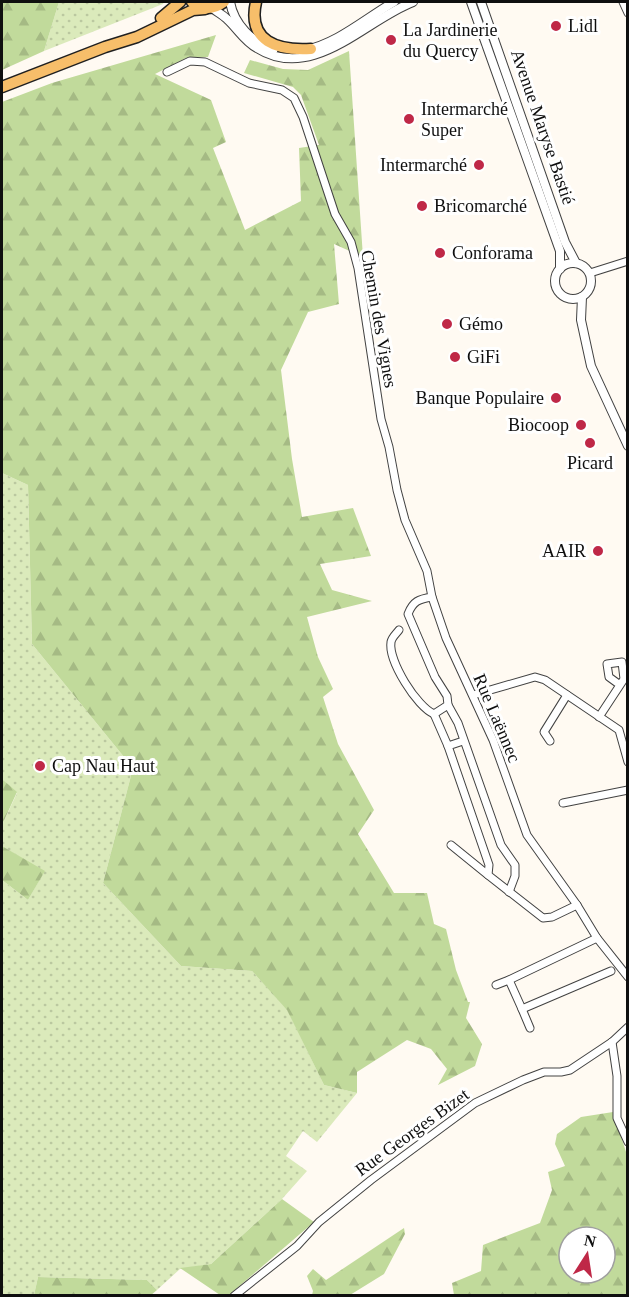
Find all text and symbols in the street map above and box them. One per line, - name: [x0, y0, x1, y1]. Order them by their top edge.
- place label: Lidl: [568, 16, 598, 36]
- marker: Lidl: [549, 19, 563, 33]
- place label: La Jardinerie du Quercy: [403, 20, 497, 61]
- marker: La Jardinerie du Quercy: [384, 33, 398, 47]
- street label: Avenue Maryse Bastié: [507, 47, 579, 207]
- place label: Intermarché Super: [421, 99, 508, 140]
- marker: Intermarché Super: [402, 112, 416, 126]
- place label: Intermarché: [380, 155, 467, 175]
- marker: Intermarché: [472, 158, 486, 172]
- place label: Bricomarché: [434, 196, 527, 216]
- marker: Bricomarché: [415, 199, 429, 213]
- place label: Conforama: [452, 243, 533, 263]
- marker: Conforama: [433, 246, 447, 260]
- street label: Chemin des Vignes: [357, 249, 401, 389]
- place label: Gémo: [459, 314, 503, 334]
- marker: Gémo: [440, 317, 454, 331]
- place label: GiFi: [467, 347, 500, 367]
- marker: GiFi: [448, 350, 462, 364]
- place label: Banque Populaire: [416, 388, 544, 408]
- marker: Banque Populaire: [549, 391, 563, 405]
- place label: Biocoop: [508, 415, 569, 435]
- marker: Biocoop: [574, 418, 588, 432]
- marker: Picard: [583, 436, 597, 450]
- place label: Picard: [567, 453, 613, 473]
- place label: AAIR: [542, 541, 586, 561]
- marker: AAIR: [591, 544, 605, 558]
- street label: Rue Laënnec: [469, 671, 525, 765]
- place label: Cap Nau Haut: [52, 756, 155, 776]
- marker: Cap Nau Haut: [33, 759, 47, 773]
- street label: Rue Georges Bizet: [351, 1084, 473, 1180]
- north arrow: [557, 1225, 617, 1285]
- text: N: [583, 1231, 598, 1250]

